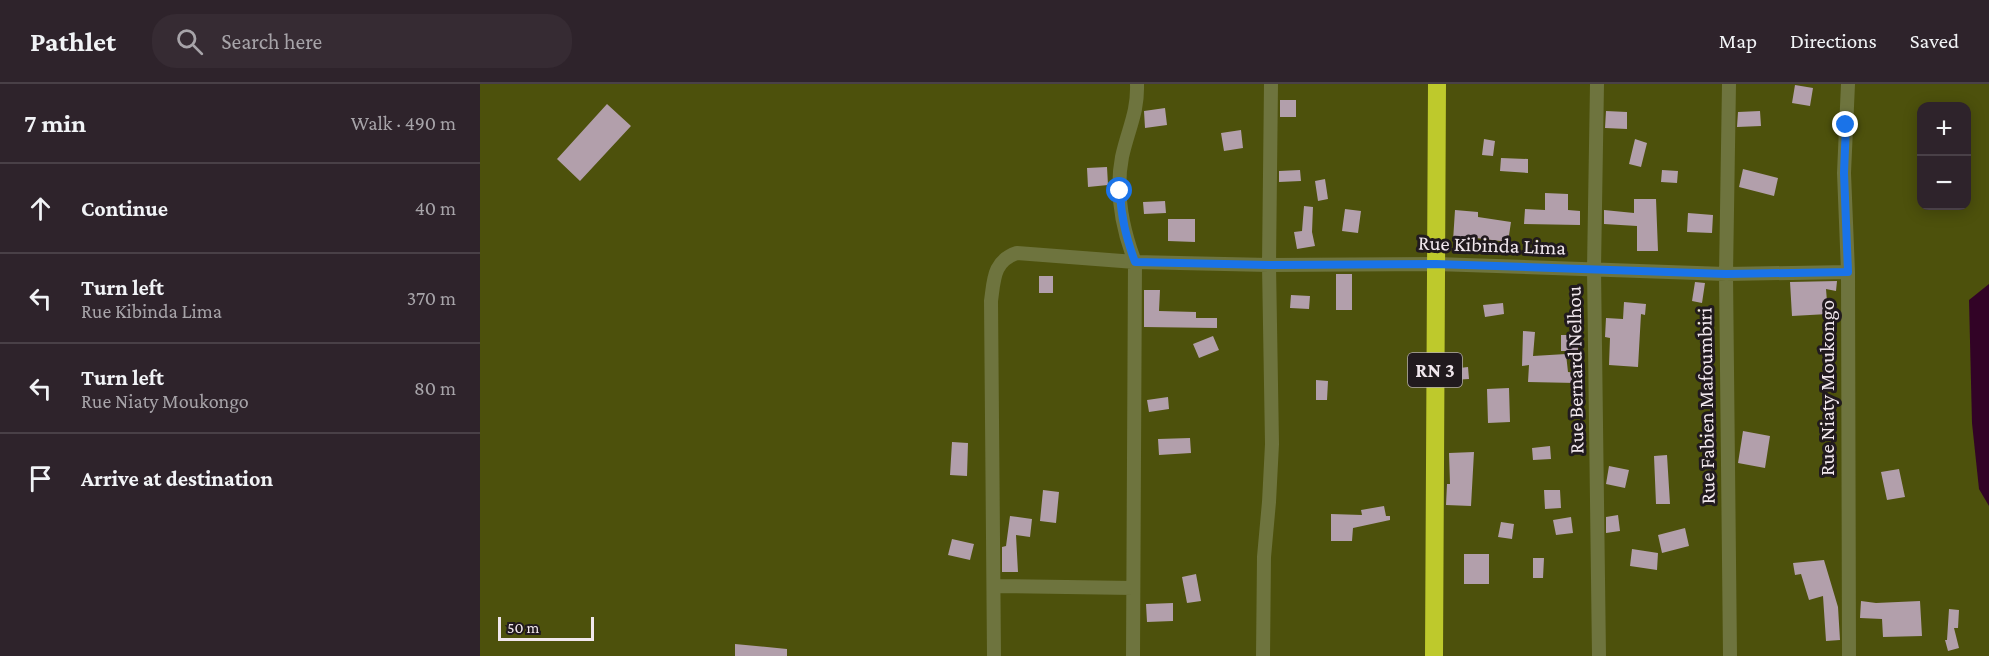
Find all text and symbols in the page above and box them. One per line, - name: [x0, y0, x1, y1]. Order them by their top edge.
- search box: [152, 14, 572, 68]
- icon: search: [173, 25, 206, 58]
- text: Pathlet: [30, 26, 116, 57]
- text: Search here: [221, 29, 322, 54]
- text: Map: [1719, 29, 1757, 53]
- text: Directions: [1790, 29, 1877, 53]
- text: Saved: [1910, 29, 1959, 53]
- map controls: [1917, 102, 1971, 210]
- button: +: [1917, 102, 1971, 156]
- text: 7 min: [24, 109, 86, 138]
- route end: [1832, 111, 1858, 137]
- text: Walk · 490 m: [351, 112, 456, 134]
- button: −: [1917, 156, 1971, 210]
- route start: [1106, 177, 1132, 203]
- icon: ahead: [24, 192, 57, 225]
- text: Continue: [81, 196, 168, 221]
- text: 40 m: [415, 197, 456, 219]
- street label: Rue Kibinda Lima: [1418, 230, 1567, 260]
- text: Turn left: [81, 275, 164, 300]
- icon: left: [24, 282, 57, 315]
- street label: Rue Bernard Nelhou: [1562, 286, 1588, 454]
- text: 370 m: [407, 287, 456, 309]
- text: Rue Kibinda Lima: [81, 300, 222, 322]
- street label: Rue Niaty Moukongo: [1815, 300, 1839, 476]
- street label: Rue Fabien Mafoumbiri: [1692, 307, 1720, 505]
- road number: RN 3: [1408, 353, 1462, 387]
- text: Turn left: [81, 365, 164, 390]
- icon: left: [24, 372, 57, 405]
- text: 80 m: [414, 377, 456, 399]
- text: Rue Niaty Moukongo: [81, 390, 249, 412]
- icon: arrive: [24, 462, 57, 495]
- text: Arrive at destination: [81, 466, 273, 491]
- scale bar: [498, 614, 594, 642]
- text: 50 m: [507, 619, 539, 636]

